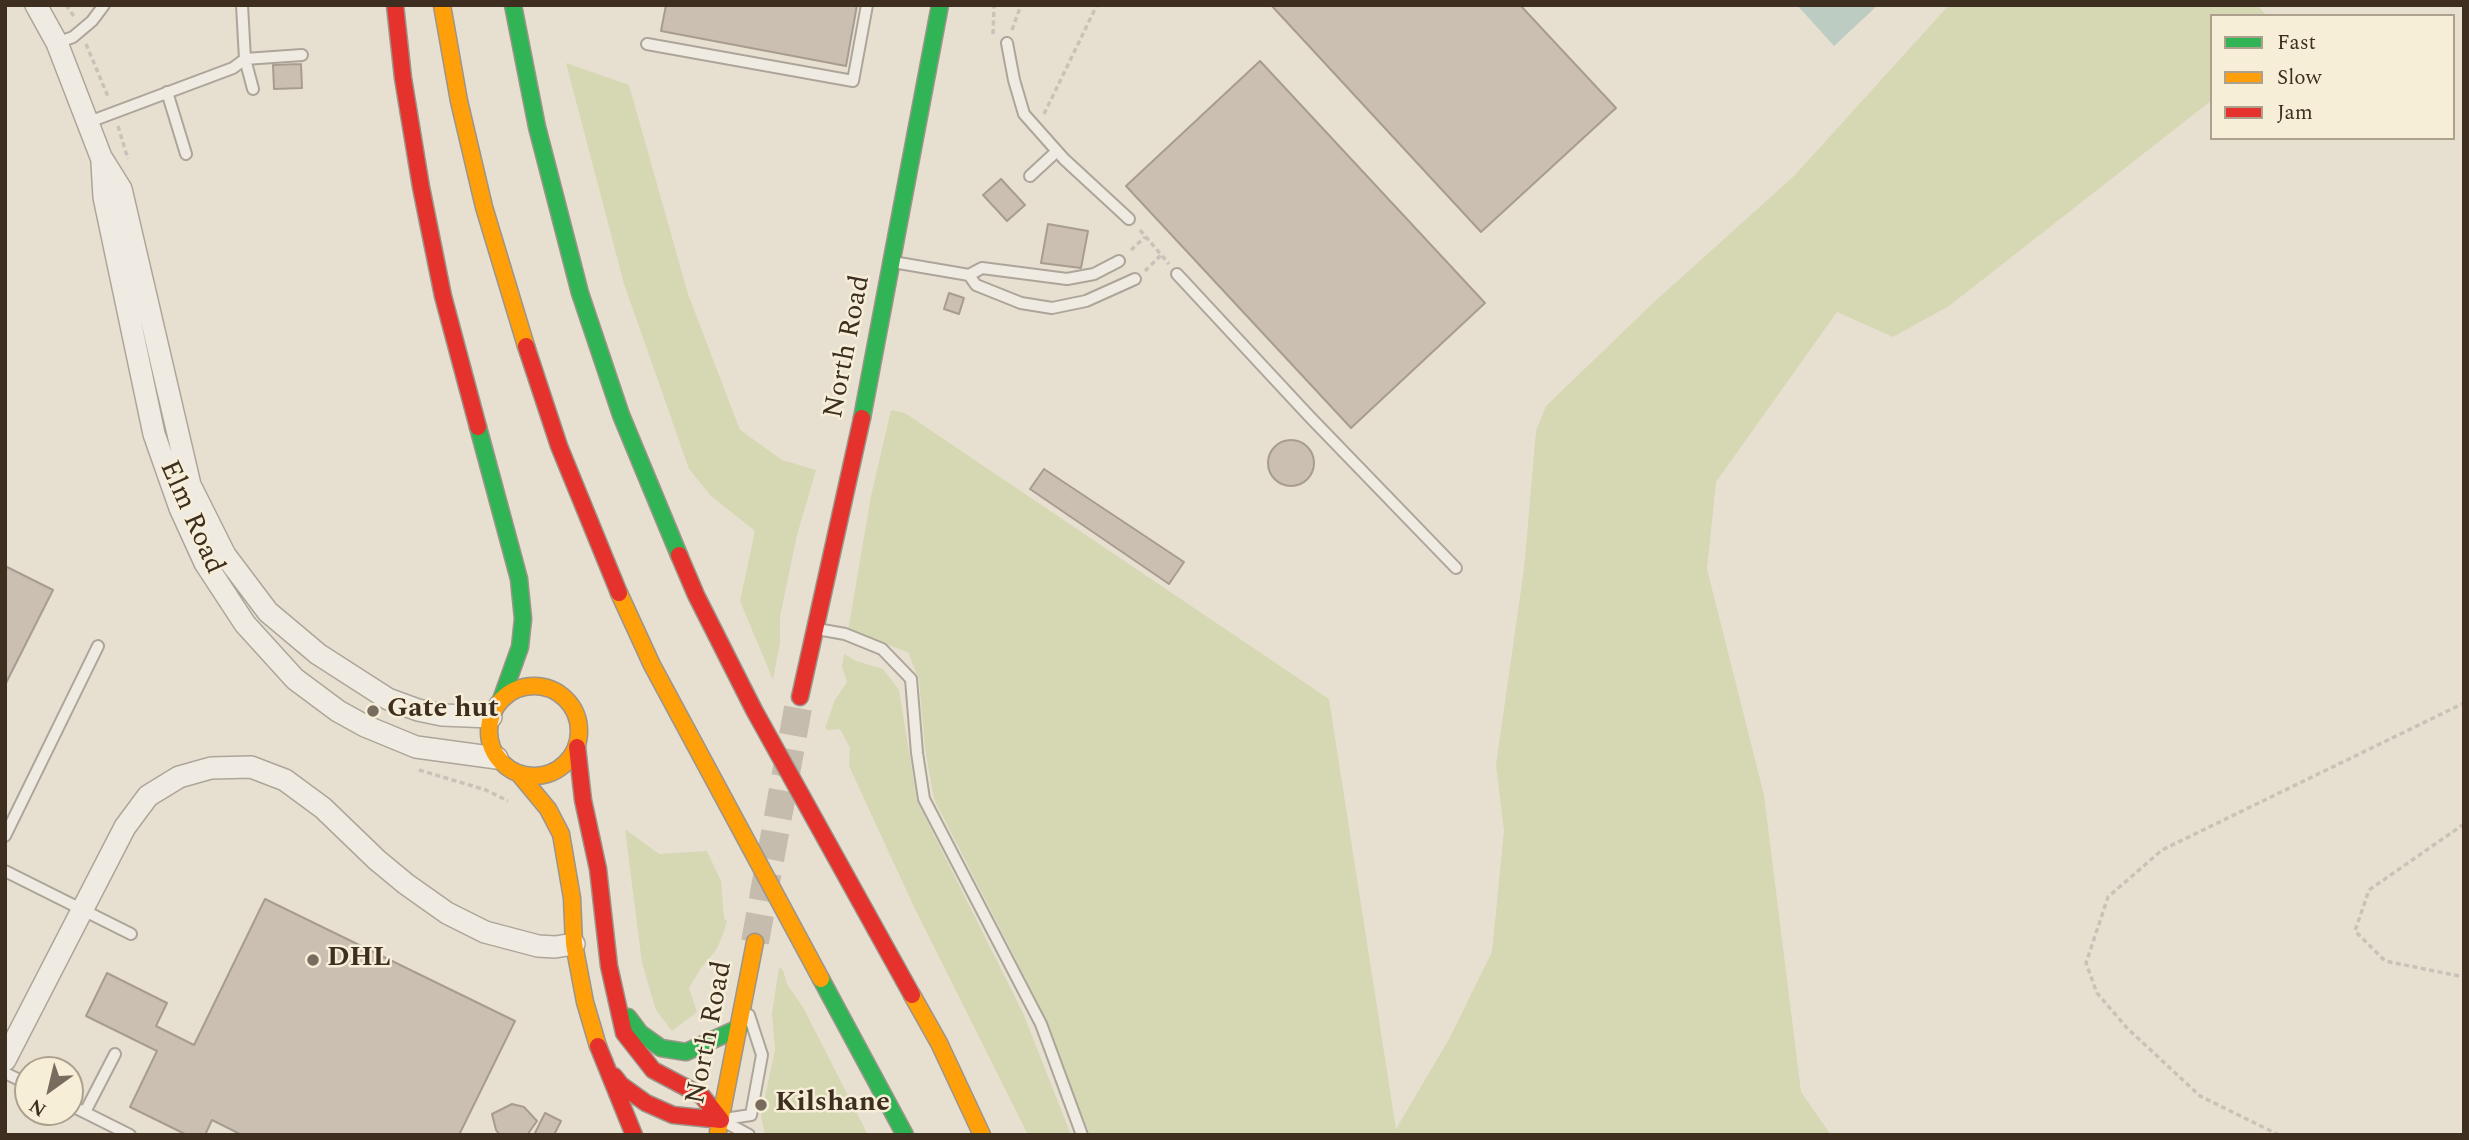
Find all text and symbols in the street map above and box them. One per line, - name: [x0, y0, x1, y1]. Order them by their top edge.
- legend: [2210, 14, 2455, 140]
- text: Fast: [2277, 27, 2316, 59]
- text: Slow: [2277, 62, 2321, 94]
- text: Jam: [2277, 97, 2313, 129]
- street label: North Road: [819, 273, 879, 421]
- street label: Elm Road: [150, 456, 230, 580]
- place label: Gate hut: [387, 694, 499, 728]
- marker: Gate hut: [365, 703, 381, 719]
- place label: DHL: [327, 943, 391, 977]
- marker: DHL: [305, 952, 321, 968]
- street label: North Road: [681, 959, 741, 1107]
- north arrow: [14, 1056, 84, 1126]
- place label: Kilshane: [775, 1088, 890, 1122]
- text: N: [24, 1091, 53, 1124]
- marker: Kilshane: [753, 1097, 769, 1113]

